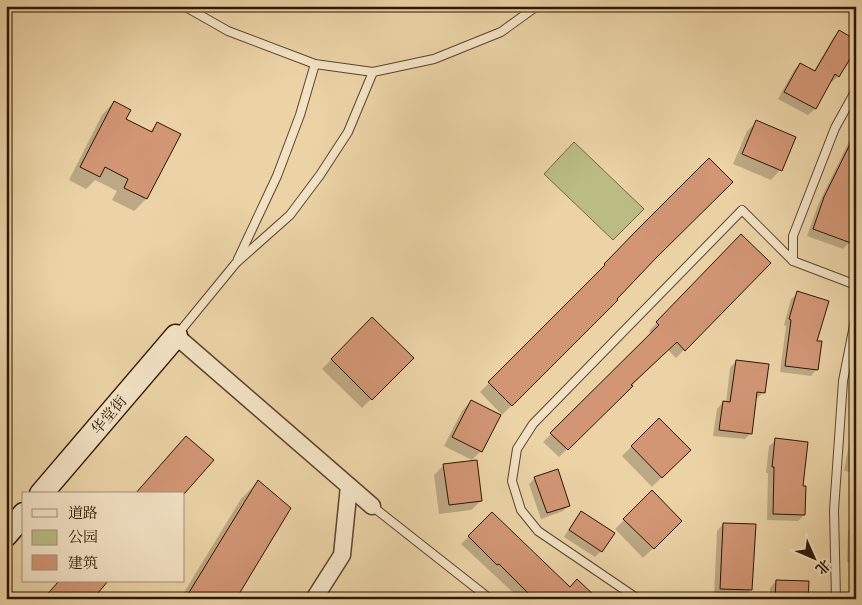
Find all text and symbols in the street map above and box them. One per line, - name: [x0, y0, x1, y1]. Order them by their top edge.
- street label: 华堂街: [88, 392, 131, 439]
- legend: [22, 492, 185, 582]
- text: 道路: [68, 504, 98, 523]
- text: 公园: [68, 528, 98, 547]
- north arrow: [790, 532, 840, 582]
- text: 建筑: [68, 554, 98, 573]
- text: 北: [811, 555, 834, 578]

